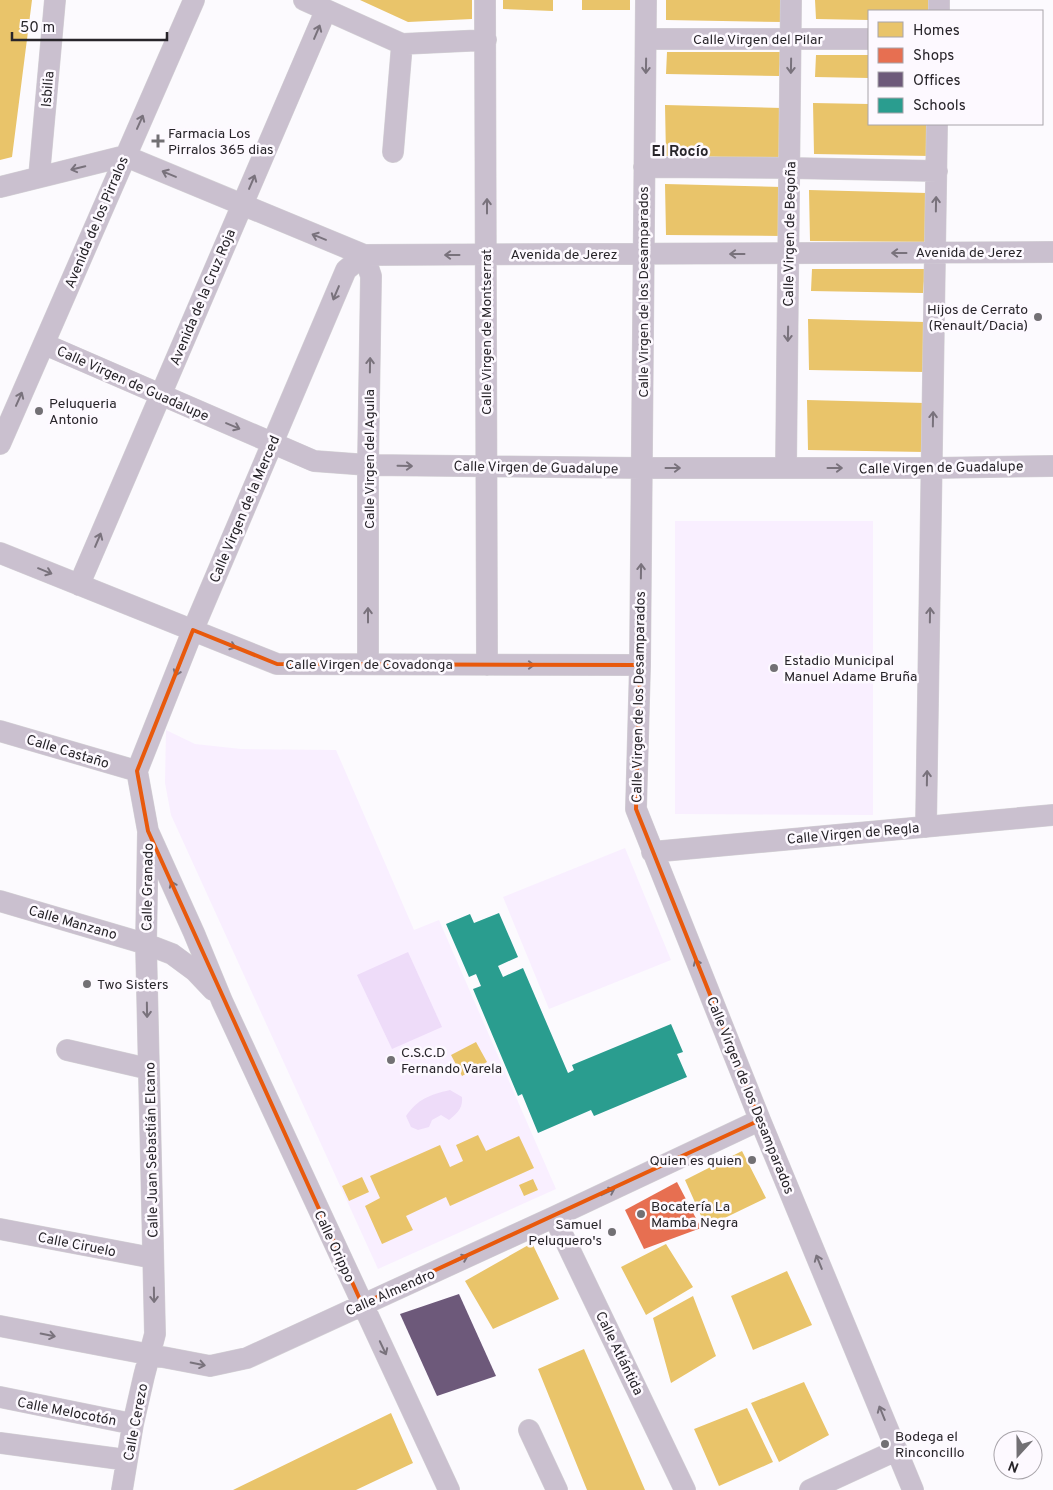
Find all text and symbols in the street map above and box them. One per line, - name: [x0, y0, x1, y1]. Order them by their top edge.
- scale bar: [12, 10, 168, 42]
- legend: [868, 10, 1043, 125]
- text: 50 m: [20, 19, 55, 38]
- text: Homes: [913, 22, 960, 41]
- one-way arrow: [312, 25, 322, 40]
- street label: Calle Virgen del Pilar: [693, 32, 823, 49]
- text: Shops: [913, 47, 954, 66]
- one-way arrow: [641, 58, 651, 74]
- one-way arrow: [786, 58, 796, 74]
- street label: Isbilia: [38, 70, 59, 108]
- text: Offices: [913, 72, 960, 91]
- text: Schools: [913, 97, 966, 116]
- one-way arrow: [135, 115, 145, 130]
- place label: Farmacia Los Pirralos 365 dias: [168, 126, 274, 159]
- marker: Farmacia Los Pirralos 365 dias: [152, 135, 164, 147]
- district label: El Rocío: [652, 143, 708, 162]
- street label: Avenida de los Pirralos: [62, 154, 133, 291]
- street label: Calle Virgen de Begoña: [781, 161, 800, 307]
- one-way arrow: [70, 164, 86, 173]
- one-way arrow: [162, 169, 177, 179]
- one-way arrow: [248, 175, 258, 190]
- street label: Calle Virgen de los Desamparados: [636, 186, 653, 398]
- one-way arrow: [931, 197, 941, 213]
- one-way arrow: [482, 198, 492, 214]
- street label: Avenida de la Cruz Roja: [167, 227, 240, 368]
- one-way arrow: [312, 231, 327, 241]
- street label: Avenida de Jerez: [915, 245, 1023, 262]
- street label: Avenida de Jerez: [510, 247, 618, 264]
- one-way arrow: [892, 248, 908, 258]
- street label: Calle Virgen de Montserrat: [479, 249, 496, 415]
- one-way arrow: [729, 249, 746, 259]
- one-way arrow: [444, 250, 460, 260]
- one-way arrow: [330, 285, 340, 300]
- place label: Hijos de Cerrato (Renault/Dacia): [927, 302, 1028, 335]
- marker: Hijos de Cerrato (Renault/Dacia): [1032, 311, 1044, 323]
- one-way arrow: [783, 325, 793, 341]
- street label: Calle Virgen de Guadalupe: [54, 343, 211, 426]
- one-way arrow: [365, 358, 374, 374]
- street label: Calle Virgen del Aguila: [362, 389, 379, 529]
- one-way arrow: [15, 392, 25, 407]
- place label: Peluqueria Antonio: [49, 396, 117, 429]
- marker: Peluqueria Antonio: [33, 405, 45, 417]
- one-way arrow: [929, 411, 938, 427]
- one-way arrow: [225, 422, 240, 432]
- street label: Calle Virgen de la Merced: [207, 433, 284, 586]
- street label: Calle Virgen de Guadalupe: [453, 459, 619, 478]
- street label: Calle Virgen de Guadalupe: [858, 459, 1024, 478]
- one-way arrow: [397, 461, 413, 470]
- one-way arrow: [664, 463, 681, 473]
- one-way arrow: [827, 463, 843, 473]
- one-way arrow: [94, 533, 104, 548]
- one-way arrow: [636, 563, 646, 580]
- one-way arrow: [37, 567, 52, 577]
- street label: Calle Virgen de los Desamparados: [629, 591, 650, 803]
- one-way arrow: [363, 608, 373, 624]
- one-way arrow: [925, 608, 935, 624]
- one-way arrow: [221, 640, 236, 650]
- place label: Estadio Municipal Manuel Adame Bruña: [784, 653, 917, 686]
- street label: Calle Virgen de Covadonga: [285, 657, 453, 674]
- one-way arrow: [519, 660, 535, 670]
- one-way arrow: [173, 661, 182, 676]
- marker: Estadio Municipal Manuel Adame Bruña: [768, 662, 780, 674]
- street label: Calle Castaño: [24, 732, 111, 773]
- one-way arrow: [922, 770, 932, 786]
- street label: Calle Virgen de Regla: [786, 820, 920, 849]
- street label: Calle Granado: [139, 843, 158, 931]
- one-way arrow: [168, 881, 178, 896]
- street label: Calle Manzano: [26, 903, 119, 944]
- one-way arrow: [693, 959, 703, 974]
- place label: Two Sisters: [97, 977, 169, 994]
- marker: Two Sisters: [81, 978, 93, 990]
- street label: Calle Virgen de los Desamparados: [702, 994, 797, 1197]
- one-way arrow: [143, 1002, 152, 1018]
- place label: C.S.C.D Fernando Varela: [401, 1045, 502, 1078]
- marker: C.S.C.D Fernando Varela: [385, 1054, 397, 1066]
- street label: Calle Juan Sebastián Elcano: [142, 1062, 163, 1238]
- place label: Quien es quien: [649, 1153, 742, 1170]
- marker: Quien es quien: [746, 1154, 758, 1166]
- one-way arrow: [600, 1186, 615, 1196]
- place label: Bocatería La Mamba Negra: [651, 1199, 738, 1232]
- street label: Calle Orippo: [310, 1208, 358, 1286]
- marker: Bocatería La Mamba Negra: [635, 1208, 647, 1220]
- place label: Samuel Peluquero's: [528, 1217, 602, 1250]
- marker: Samuel Peluquero's: [606, 1226, 618, 1238]
- street label: Calle Ciruelo: [36, 1230, 117, 1261]
- one-way arrow: [453, 1254, 468, 1264]
- one-way arrow: [814, 1255, 823, 1270]
- street label: Calle Almendro: [343, 1266, 438, 1321]
- one-way arrow: [149, 1286, 159, 1303]
- street label: Calle Atlántida: [591, 1309, 646, 1398]
- one-way arrow: [40, 1331, 56, 1341]
- one-way arrow: [378, 1340, 388, 1355]
- one-way arrow: [190, 1359, 206, 1369]
- street label: Calle Cerezo: [121, 1382, 152, 1462]
- street label: Calle Melocotón: [16, 1395, 118, 1430]
- one-way arrow: [876, 1406, 886, 1421]
- place label: Bodega el Rinconcillo: [895, 1429, 965, 1462]
- north arrow: [993, 1430, 1043, 1480]
- marker: Bodega el Rinconcillo: [879, 1438, 891, 1450]
- text: N: [1006, 1456, 1022, 1475]

